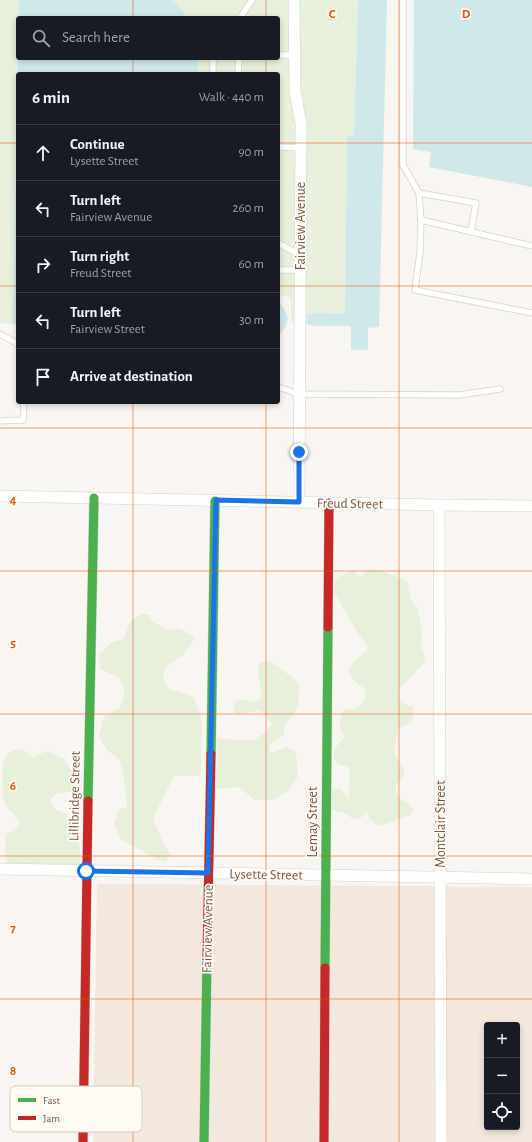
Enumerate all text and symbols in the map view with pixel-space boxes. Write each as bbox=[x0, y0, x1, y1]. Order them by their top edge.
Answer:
text: C bbox=[329, 8, 336, 21]
text: D bbox=[462, 8, 471, 21]
search box bbox=[16, 16, 280, 60]
icon: search bbox=[30, 27, 52, 49]
text: Search here bbox=[62, 30, 130, 45]
text: 6 min bbox=[32, 89, 70, 106]
text: Walk · 440 m bbox=[199, 91, 264, 104]
text: Continue bbox=[70, 137, 125, 152]
icon: ahead bbox=[32, 142, 54, 164]
text: 90 m bbox=[238, 146, 264, 159]
text: Lysette Street bbox=[70, 155, 138, 168]
street label: Fairview Avenue bbox=[294, 182, 308, 270]
text: Turn left bbox=[70, 193, 121, 208]
icon: left bbox=[32, 198, 54, 220]
text: 260 m bbox=[233, 202, 264, 215]
text: Fairview Avenue bbox=[70, 211, 152, 224]
text: Turn right bbox=[70, 249, 129, 264]
icon: right bbox=[32, 254, 54, 276]
text: 60 m bbox=[238, 258, 264, 271]
text: Freud Street bbox=[70, 267, 131, 280]
text: Turn left bbox=[70, 305, 121, 320]
icon: left bbox=[32, 310, 54, 332]
text: 30 m bbox=[239, 314, 264, 327]
text: Fairview Street bbox=[70, 323, 145, 336]
icon: arrive bbox=[32, 366, 54, 388]
text: Arrive at destination bbox=[70, 369, 193, 384]
route end bbox=[290, 443, 308, 461]
text: 4 bbox=[10, 494, 17, 507]
street label: Freud Street bbox=[317, 496, 384, 512]
text: 5 bbox=[10, 637, 16, 650]
street label: Lillibridge Street bbox=[67, 750, 83, 841]
text: 6 bbox=[10, 780, 16, 793]
street label: Montclair Street bbox=[434, 780, 448, 868]
street label: Lemay Street bbox=[306, 786, 320, 857]
route start bbox=[77, 862, 95, 880]
street label: Lysette Street bbox=[229, 867, 303, 883]
street label: Fairview Avenue bbox=[200, 885, 216, 973]
text: 7 bbox=[10, 922, 16, 935]
map controls bbox=[484, 1022, 520, 1130]
button: + bbox=[484, 1022, 520, 1058]
button: − bbox=[484, 1058, 520, 1094]
text: 8 bbox=[10, 1065, 16, 1078]
legend bbox=[10, 1086, 142, 1132]
button: locate bbox=[484, 1094, 520, 1130]
text: Fast bbox=[43, 1095, 61, 1106]
text: Jam bbox=[43, 1113, 60, 1124]

